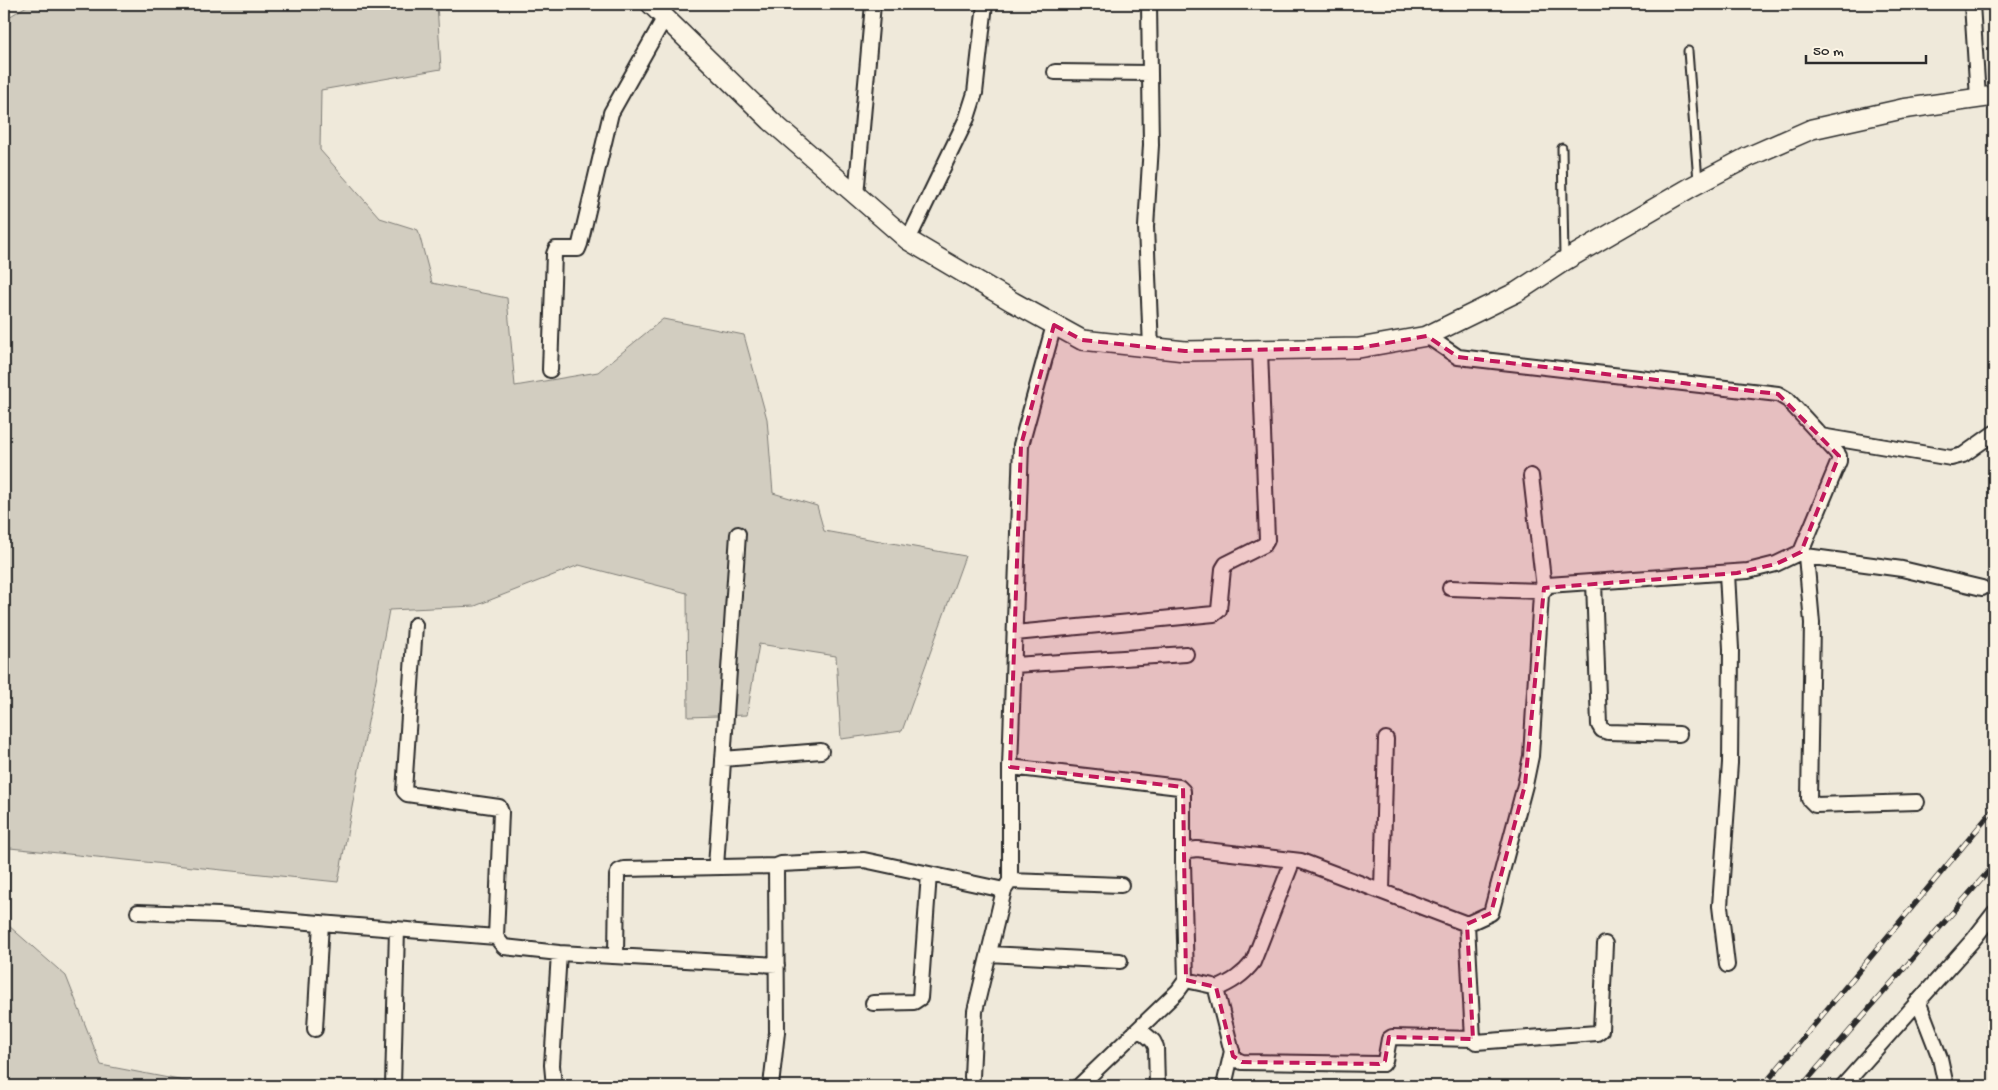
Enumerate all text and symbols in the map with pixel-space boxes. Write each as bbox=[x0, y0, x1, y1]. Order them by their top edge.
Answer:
scale bar bbox=[1806, 32, 1926, 64]
text: 50 m bbox=[1813, 43, 1844, 61]

